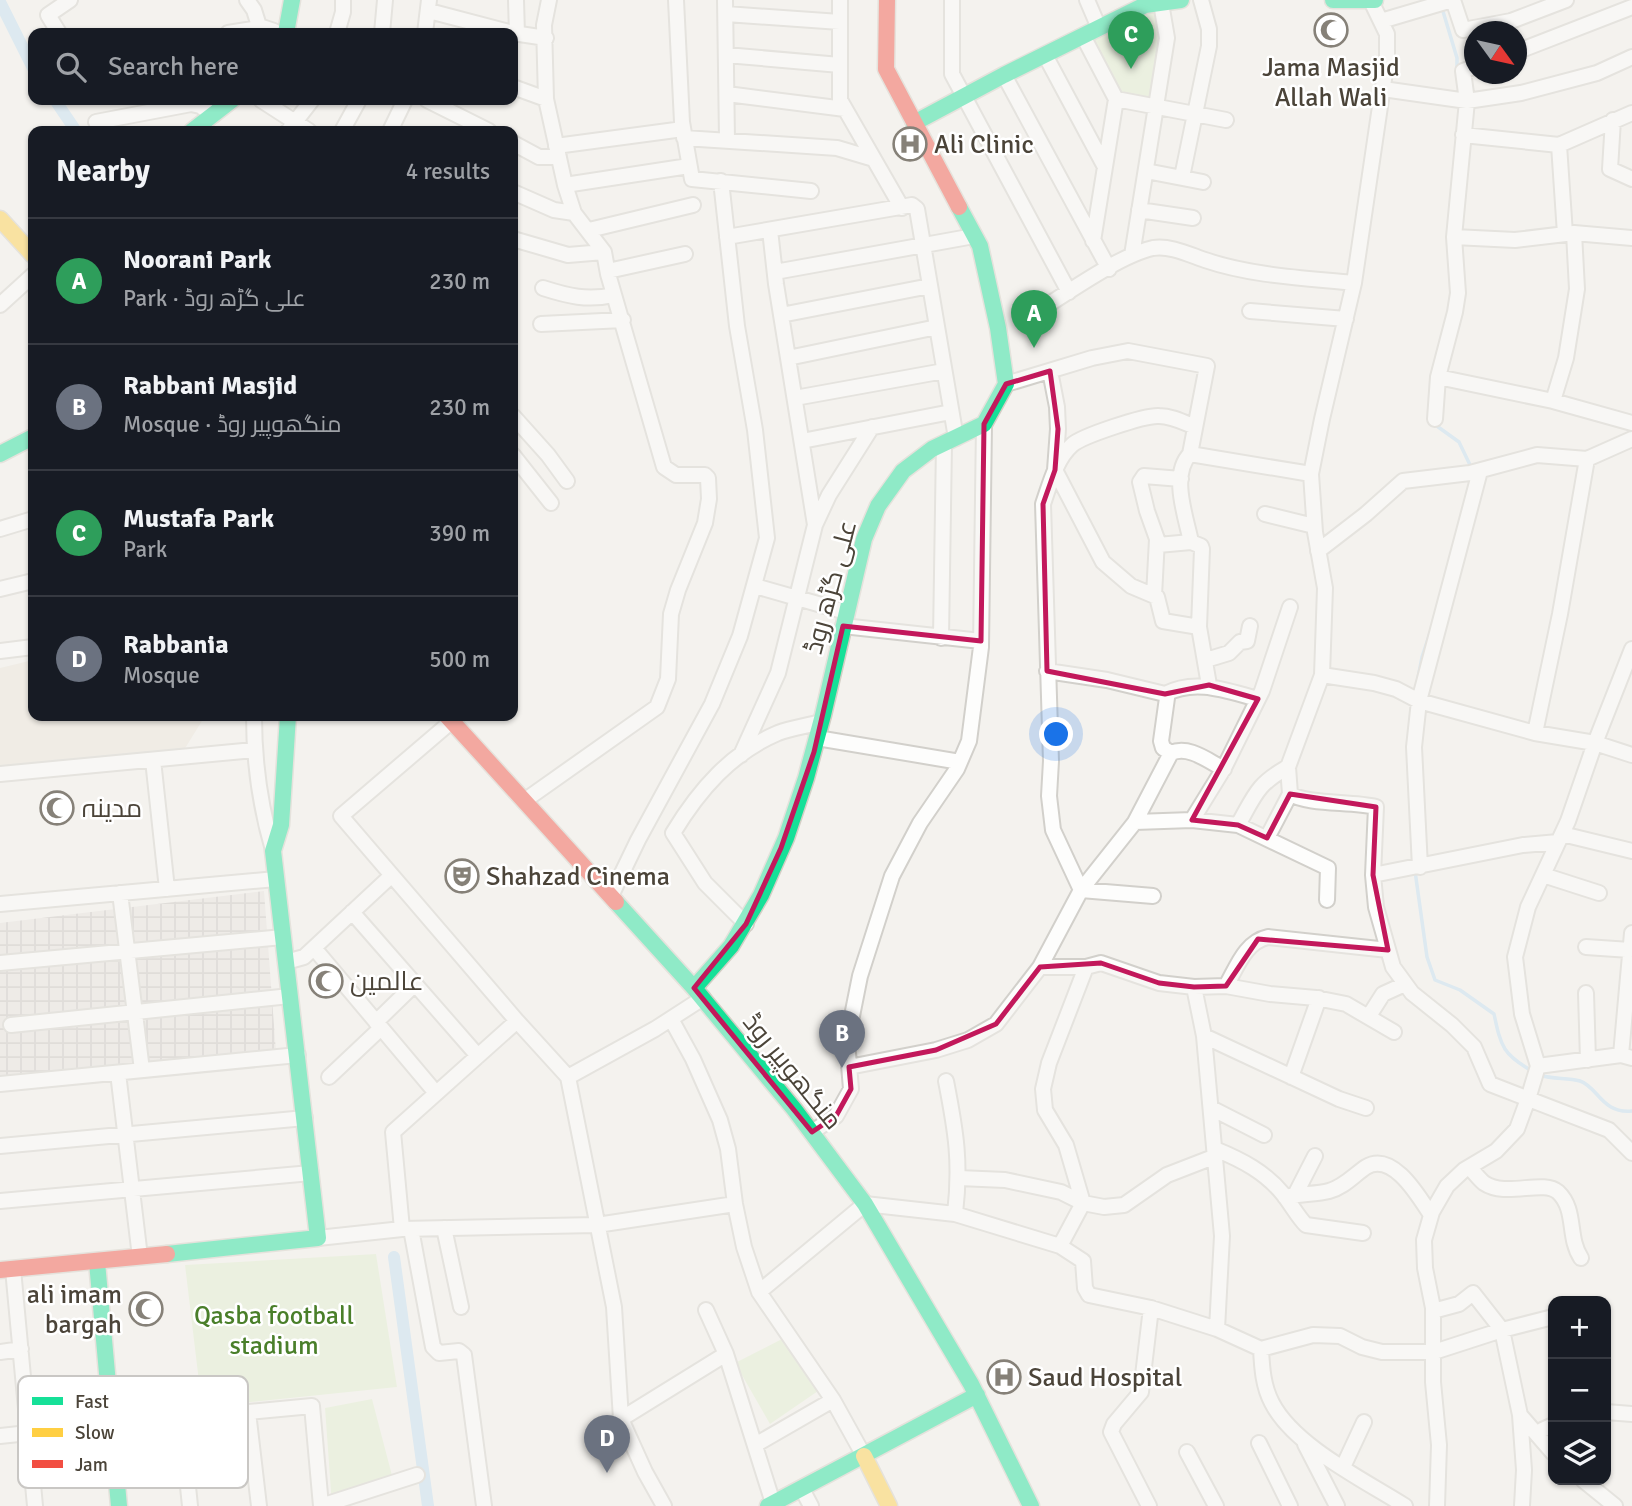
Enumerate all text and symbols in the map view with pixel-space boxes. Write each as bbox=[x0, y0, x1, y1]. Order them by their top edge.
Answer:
pin: C bbox=[1108, 11, 1154, 69]
mosque icon: Jama Masjid Allah Wali bbox=[1312, 11, 1350, 49]
north arrow bbox=[1464, 21, 1527, 84]
search box bbox=[28, 28, 518, 105]
icon: search bbox=[52, 48, 90, 86]
text: Search here bbox=[108, 51, 239, 83]
place label: Jama Masjid Allah Wali bbox=[1262, 52, 1400, 114]
hospital icon: Ali Clinic bbox=[891, 125, 929, 163]
place label: Ali Clinic bbox=[934, 129, 1034, 161]
text: Nearby bbox=[56, 153, 150, 190]
text: 4 results bbox=[406, 157, 490, 186]
text: Noorani Park bbox=[123, 244, 271, 276]
text: A bbox=[72, 267, 86, 296]
text: 230 m bbox=[429, 267, 490, 296]
text: Park · علی گڑھ روڈ bbox=[123, 284, 306, 313]
pin: A bbox=[1011, 290, 1057, 348]
text: Rabbani Masjid bbox=[123, 370, 297, 402]
text: B bbox=[72, 393, 86, 422]
text: 230 m bbox=[429, 393, 490, 422]
text: Mosque · منگھوپیر روڈ bbox=[123, 410, 341, 439]
text: Mustafa Park bbox=[123, 503, 274, 535]
street label: علی گڑھ روڈ bbox=[798, 517, 864, 658]
text: C bbox=[72, 519, 86, 548]
text: 390 m bbox=[429, 519, 490, 548]
text: Park bbox=[123, 535, 167, 564]
text: Rabbania bbox=[123, 629, 229, 661]
text: D bbox=[71, 645, 87, 674]
text: 500 m bbox=[429, 645, 490, 674]
text: Mosque bbox=[123, 661, 200, 690]
your location bbox=[1039, 717, 1073, 751]
mosque icon: مدینہ bbox=[38, 789, 76, 827]
place label: مدینہ bbox=[82, 793, 142, 825]
theatre icon: Shahzad Cinema bbox=[443, 857, 481, 895]
place label: Shahzad Cinema bbox=[486, 861, 670, 893]
mosque icon: عالمین bbox=[307, 962, 345, 1000]
place label: عالمین bbox=[350, 966, 424, 998]
street label: منگھوپیر روڈ bbox=[736, 1007, 849, 1136]
pin: B bbox=[819, 1010, 865, 1068]
place label: ali imam bargah bbox=[27, 1279, 122, 1341]
mosque icon: ali imam bargah bbox=[127, 1290, 165, 1328]
map controls bbox=[1548, 1296, 1611, 1485]
button: + bbox=[1548, 1296, 1611, 1359]
park label: Qasba football stadium bbox=[194, 1300, 354, 1362]
hospital icon: Saud Hospital bbox=[985, 1358, 1023, 1396]
button: − bbox=[1548, 1359, 1611, 1422]
place label: Saud Hospital bbox=[1028, 1362, 1182, 1394]
legend bbox=[18, 1376, 248, 1488]
text: Fast bbox=[75, 1390, 109, 1414]
pin: D bbox=[584, 1415, 630, 1473]
text: Slow bbox=[75, 1421, 115, 1445]
button: layers bbox=[1548, 1422, 1611, 1485]
text: Jam bbox=[75, 1453, 108, 1477]

